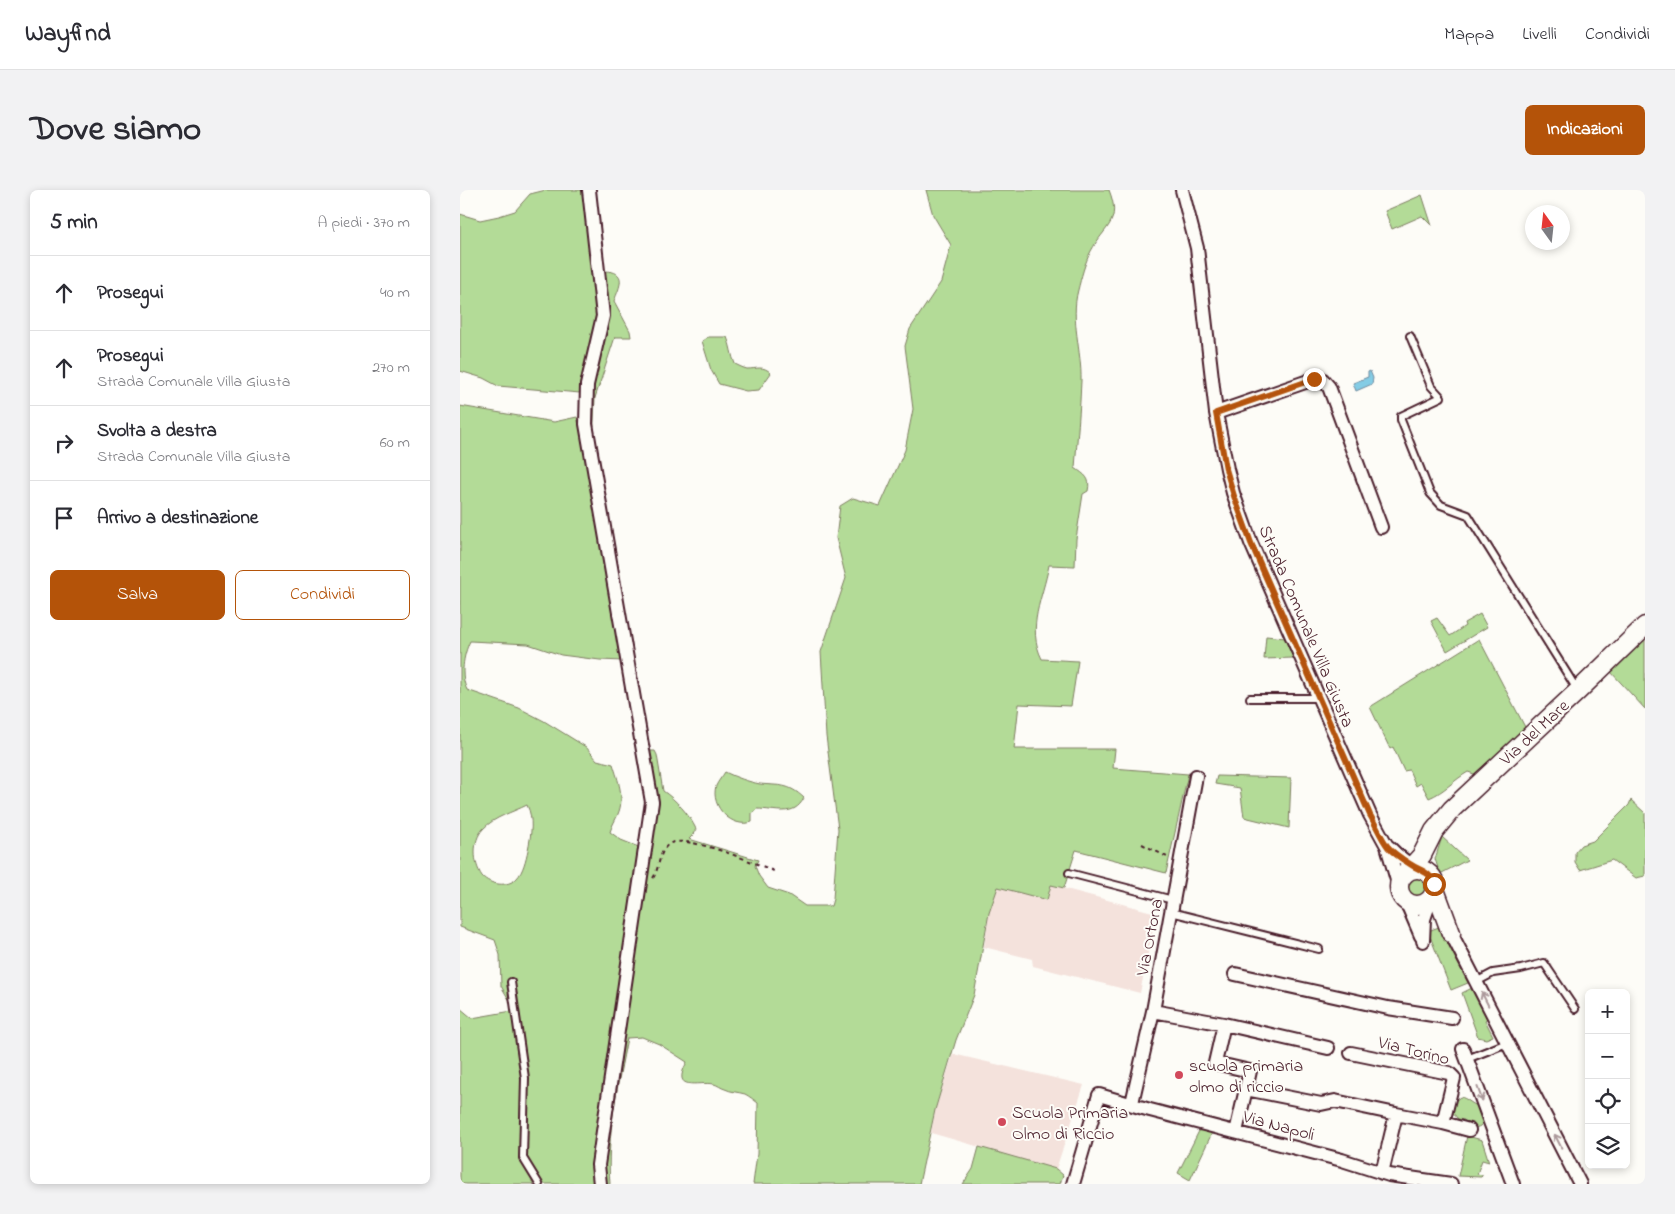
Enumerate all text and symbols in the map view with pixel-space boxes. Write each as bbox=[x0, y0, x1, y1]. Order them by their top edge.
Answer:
text: Wayfind bbox=[25, 17, 111, 52]
text: Mappa bbox=[1444, 22, 1494, 48]
text: Livelli bbox=[1522, 22, 1557, 48]
text: Condividi bbox=[1585, 22, 1650, 48]
text: Dove siamo bbox=[30, 105, 201, 156]
button: Indicazioni bbox=[1525, 105, 1645, 155]
north arrow bbox=[1525, 205, 1570, 250]
text: 5 min bbox=[50, 208, 98, 238]
text: A piedi · 370 m bbox=[318, 211, 410, 235]
icon: ahead bbox=[50, 279, 78, 307]
text: Prosegui bbox=[97, 280, 164, 307]
text: 40 m bbox=[380, 281, 410, 305]
text: Prosegui bbox=[97, 343, 164, 370]
icon: ahead bbox=[50, 354, 78, 382]
text: 270 m bbox=[372, 356, 410, 380]
route end bbox=[1303, 368, 1326, 391]
text: Strada Comunale Villa Giusta bbox=[97, 370, 290, 394]
text: Svolta a destra bbox=[97, 418, 217, 445]
icon: right bbox=[50, 429, 78, 457]
text: 60 m bbox=[380, 431, 410, 455]
text: Strada Comunale Villa Giusta bbox=[97, 445, 290, 469]
icon: arrive bbox=[50, 504, 78, 532]
text: Arrivo a destinazione bbox=[97, 505, 258, 532]
street label: Strada Comunale Villa Giusta bbox=[1251, 522, 1360, 732]
button: Salva bbox=[50, 570, 225, 620]
button: Condividi bbox=[235, 570, 410, 620]
street label: Via del Mare bbox=[1494, 694, 1577, 773]
route start bbox=[1423, 873, 1446, 896]
street label: Via Ortona bbox=[1131, 897, 1171, 979]
map controls bbox=[1585, 989, 1630, 1169]
button: + bbox=[1585, 989, 1630, 1034]
one-way arrow bbox=[1480, 992, 1490, 1007]
street label: Via Torino bbox=[1374, 1030, 1452, 1073]
button: − bbox=[1585, 1034, 1630, 1079]
place label: scuola primaria olmo di riccio bbox=[1189, 1054, 1303, 1101]
marker: scuola primaria olmo di riccio bbox=[1173, 1069, 1185, 1081]
button: locate bbox=[1585, 1079, 1630, 1124]
one-way arrow bbox=[1476, 1086, 1485, 1102]
place label: Scuola Primaria Olmo di Riccio bbox=[1012, 1101, 1128, 1148]
street label: Via Napoli bbox=[1239, 1105, 1317, 1149]
marker: Scuola Primaria Olmo di Riccio bbox=[996, 1116, 1008, 1128]
button: layers bbox=[1585, 1124, 1630, 1169]
one-way arrow bbox=[1553, 1133, 1563, 1148]

